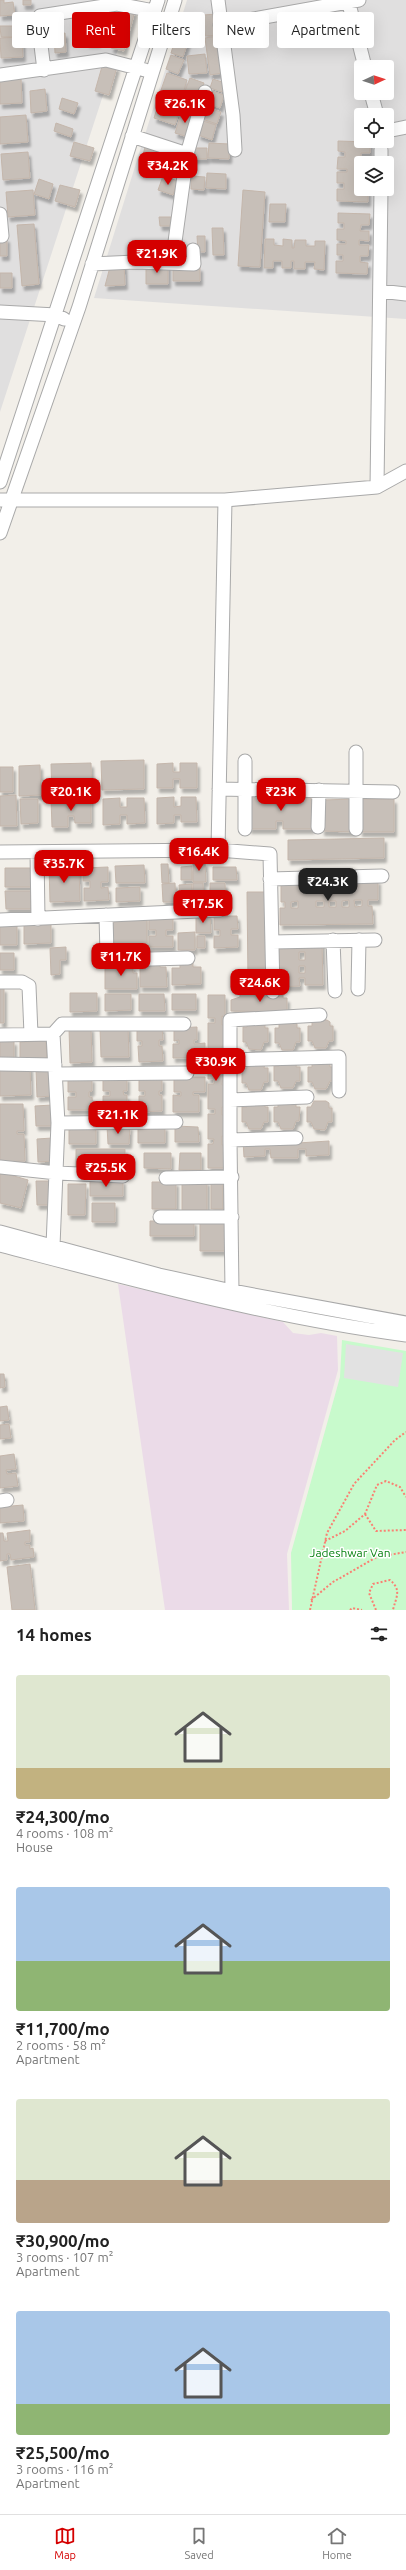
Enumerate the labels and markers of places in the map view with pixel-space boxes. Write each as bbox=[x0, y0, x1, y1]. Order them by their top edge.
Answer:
pin: ₹26.1K bbox=[152, 90, 218, 124]
pin: ₹34.2K bbox=[135, 152, 201, 186]
pin: ₹21.9K bbox=[124, 240, 190, 274]
pin: ₹20.1K bbox=[38, 778, 104, 812]
pin: ₹23K bbox=[257, 778, 305, 812]
pin: ₹16.4K bbox=[166, 838, 232, 872]
pin: ₹35.7K bbox=[31, 850, 97, 884]
pin: ₹24.3K bbox=[295, 868, 361, 902]
pin: ₹17.5K bbox=[170, 890, 236, 924]
pin: ₹11.7K bbox=[88, 943, 154, 977]
pin: ₹24.6K bbox=[227, 969, 293, 1003]
pin: ₹30.9K bbox=[183, 1048, 249, 1082]
pin: ₹21.1K bbox=[85, 1101, 151, 1135]
pin: ₹25.5K bbox=[73, 1154, 139, 1188]

